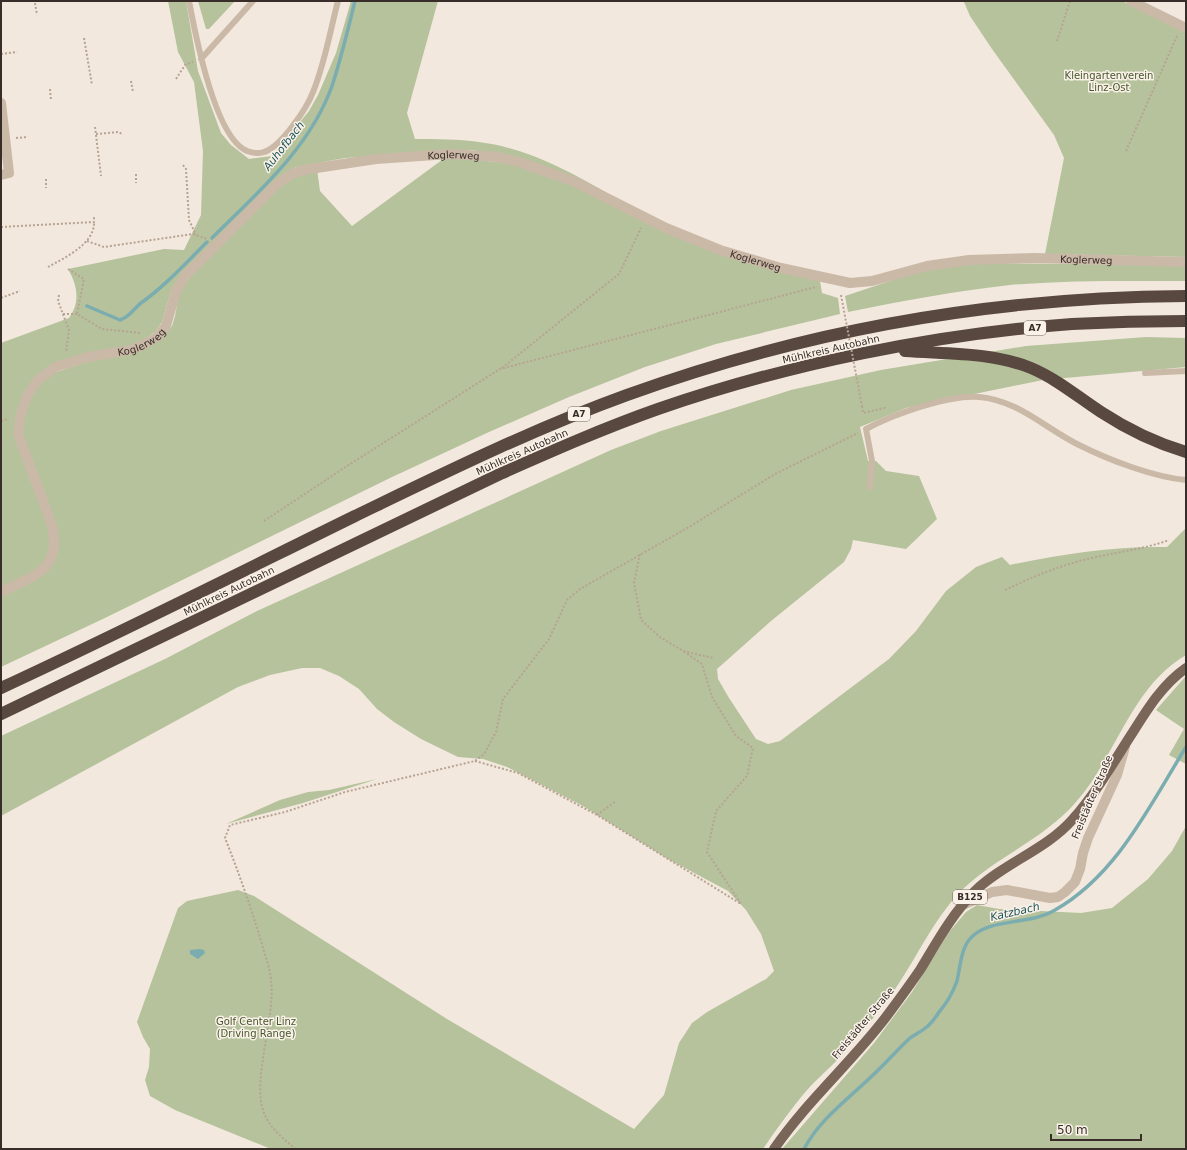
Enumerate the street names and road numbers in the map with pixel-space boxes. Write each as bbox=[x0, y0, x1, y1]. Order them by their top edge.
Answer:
street label: Koglerweg bbox=[427, 148, 480, 161]
street label: Koglerweg bbox=[729, 248, 782, 273]
street label: Koglerweg bbox=[1060, 253, 1113, 266]
road number: A7 bbox=[1024, 321, 1046, 335]
street label: Koglerweg bbox=[117, 326, 167, 358]
street label: Mühlkreis Autobahn bbox=[781, 332, 881, 366]
road number: A7 bbox=[568, 407, 590, 421]
street label: Mühlkreis Autobahn bbox=[474, 427, 570, 477]
street label: Mühlkreis Autobahn bbox=[182, 564, 276, 618]
street label: Freistädter Straße bbox=[1069, 754, 1115, 840]
road number: B125 bbox=[953, 890, 987, 904]
street label: Freistädter Straße bbox=[830, 985, 896, 1061]

